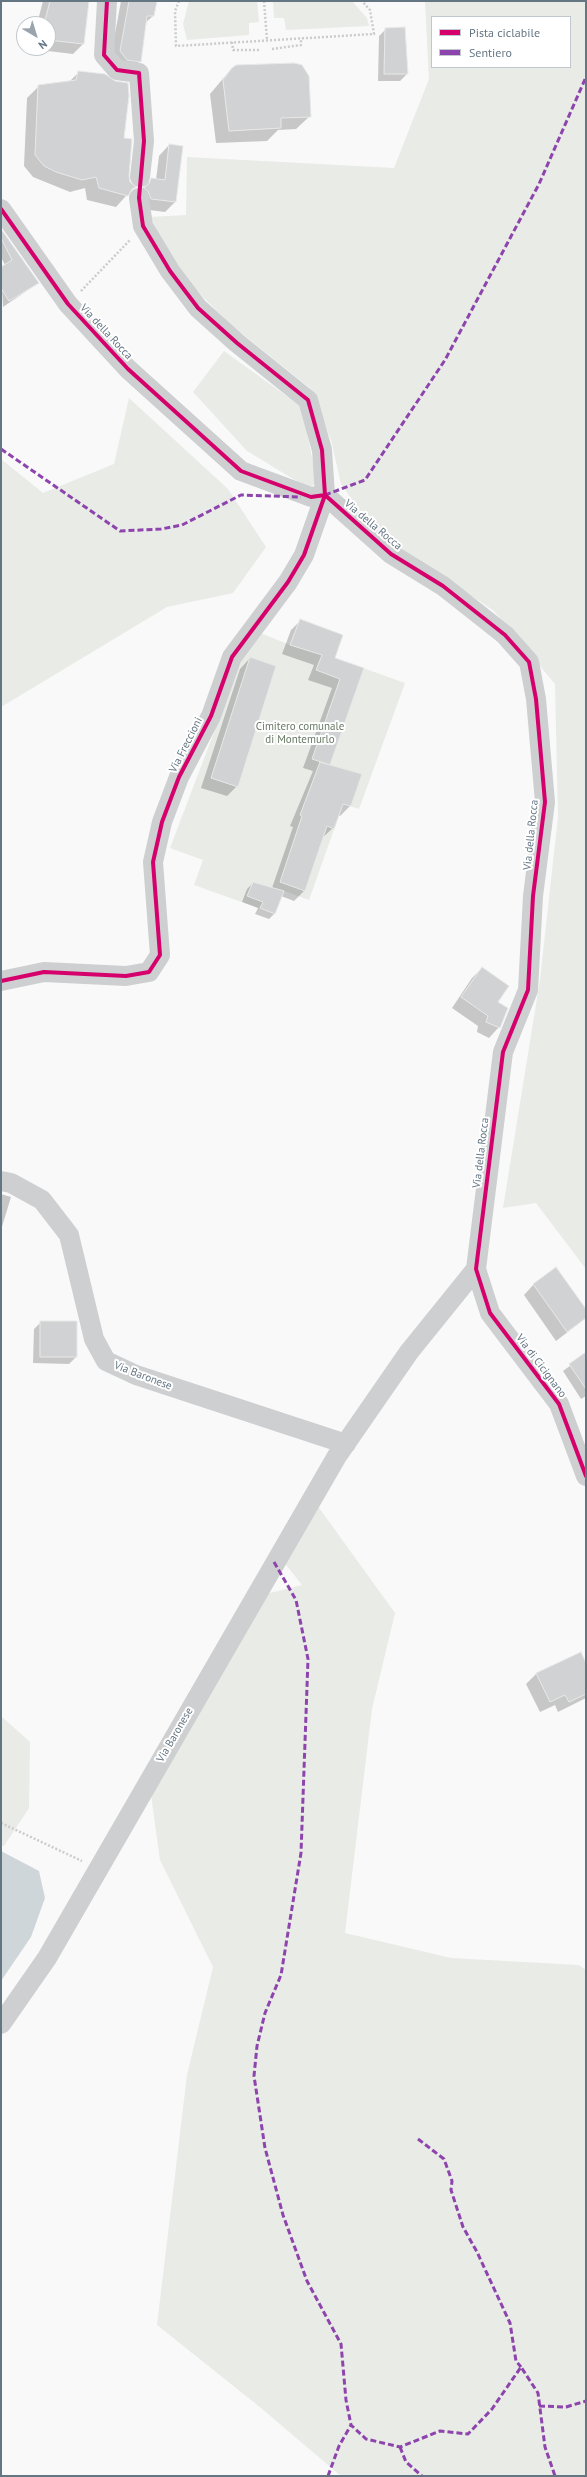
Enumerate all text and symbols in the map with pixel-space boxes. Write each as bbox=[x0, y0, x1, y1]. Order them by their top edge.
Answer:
north arrow bbox=[16, 16, 56, 56]
legend bbox=[431, 16, 571, 68]
text: Pista ciclabile bbox=[469, 25, 540, 40]
text: N bbox=[36, 37, 50, 52]
text: Sentiero bbox=[469, 45, 512, 60]
street label: Via della Rocca bbox=[77, 302, 135, 362]
street label: Via della Rocca bbox=[342, 497, 404, 553]
street label: Via Freccioni bbox=[167, 715, 205, 775]
park label: Cimitero comunale di Montemurlo bbox=[256, 720, 344, 746]
street label: Via della Rocca bbox=[521, 799, 541, 871]
street label: Via della Rocca bbox=[470, 1117, 492, 1189]
street label: Via di Cicignano bbox=[513, 1332, 569, 1400]
street label: Via Baronese bbox=[112, 1359, 174, 1393]
street label: Via Baronese bbox=[154, 1705, 196, 1765]

